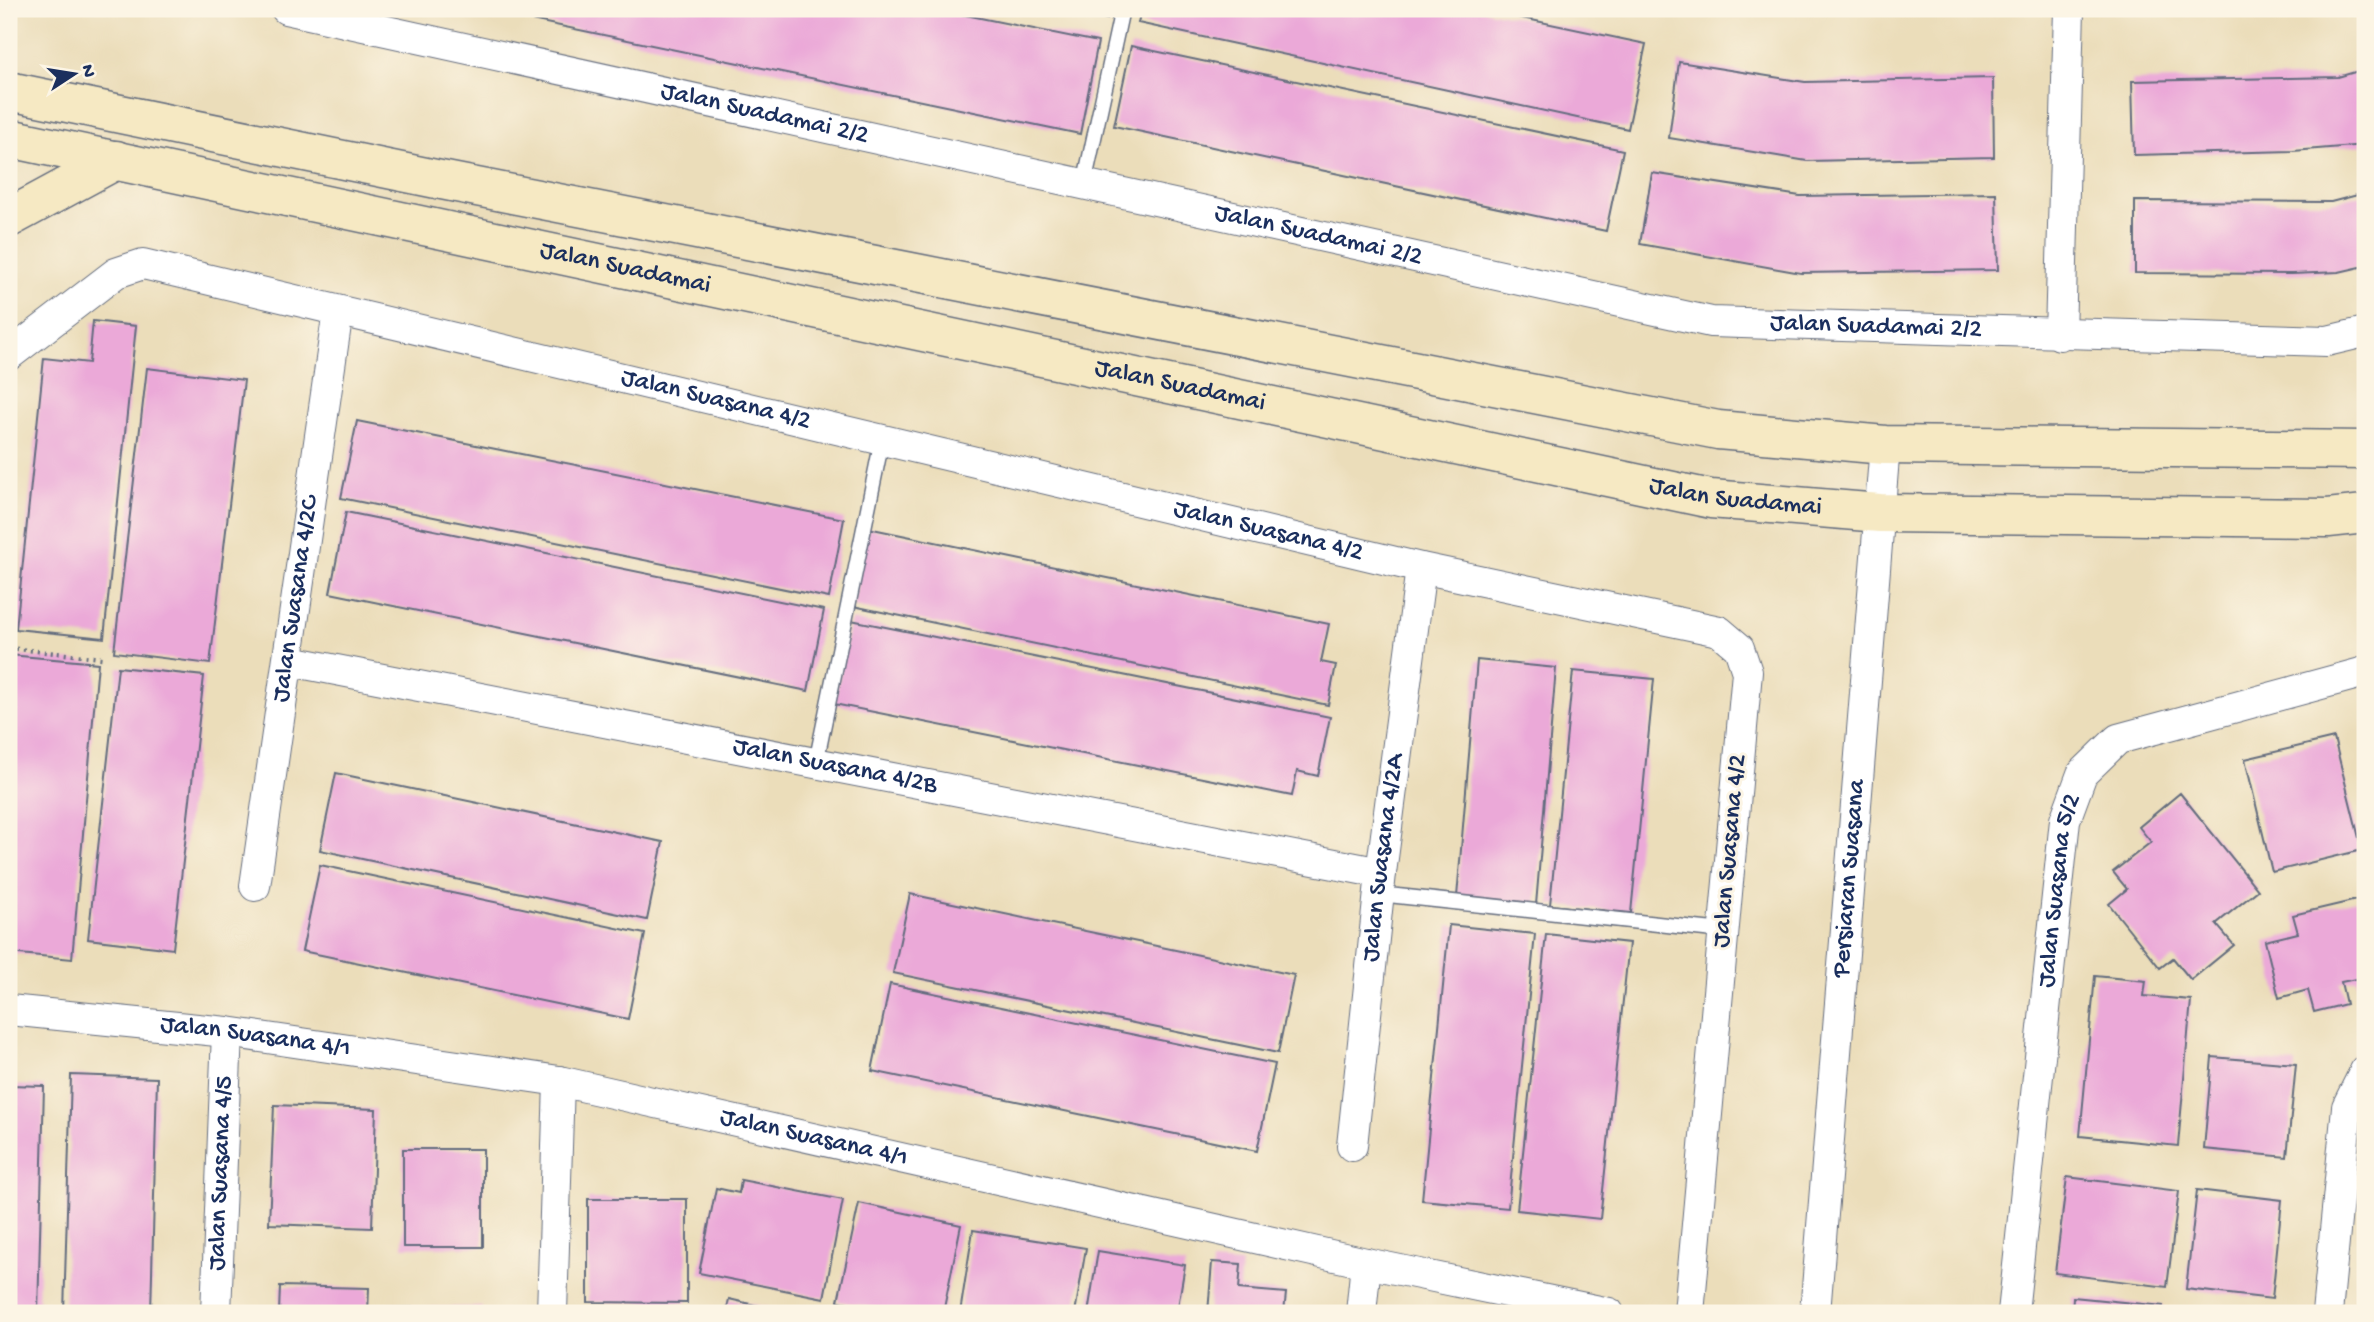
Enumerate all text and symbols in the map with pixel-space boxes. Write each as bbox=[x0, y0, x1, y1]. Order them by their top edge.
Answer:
north arrow bbox=[38, 38, 108, 108]
text: N bbox=[75, 63, 100, 80]
street label: Jalan Suadamai 2/2 bbox=[658, 76, 872, 152]
street label: Jalan Suadamai 2/2 bbox=[1212, 198, 1425, 274]
street label: Jalan Suadamai bbox=[537, 236, 714, 302]
street label: Jalan Suadamai 2/2 bbox=[1770, 308, 1983, 346]
street label: Jalan Suadamai bbox=[1092, 353, 1268, 420]
street label: Jalan Suasana 4/2 bbox=[618, 363, 814, 438]
street label: Jalan Suadamai bbox=[1646, 471, 1823, 524]
street label: Jalan Suasana 4/2C bbox=[266, 492, 327, 704]
street label: Jalan Suasana 4/2 bbox=[1170, 494, 1366, 569]
street label: Jalan Suasana 4/2B bbox=[730, 732, 940, 802]
street label: Jalan Suasana 4/2A bbox=[1356, 750, 1412, 963]
street label: Jalan Suasana 4/2 bbox=[1707, 753, 1755, 949]
street label: Persiaran Suasana bbox=[1827, 777, 1874, 980]
street label: Jalan Suasana 5/2 bbox=[2032, 789, 2089, 989]
street label: Jalan Suasana 4/1 bbox=[159, 1010, 353, 1066]
street label: Jalan Suasana 4/5 bbox=[202, 1075, 241, 1271]
street label: Jalan Suasana 4/1 bbox=[717, 1102, 911, 1175]

